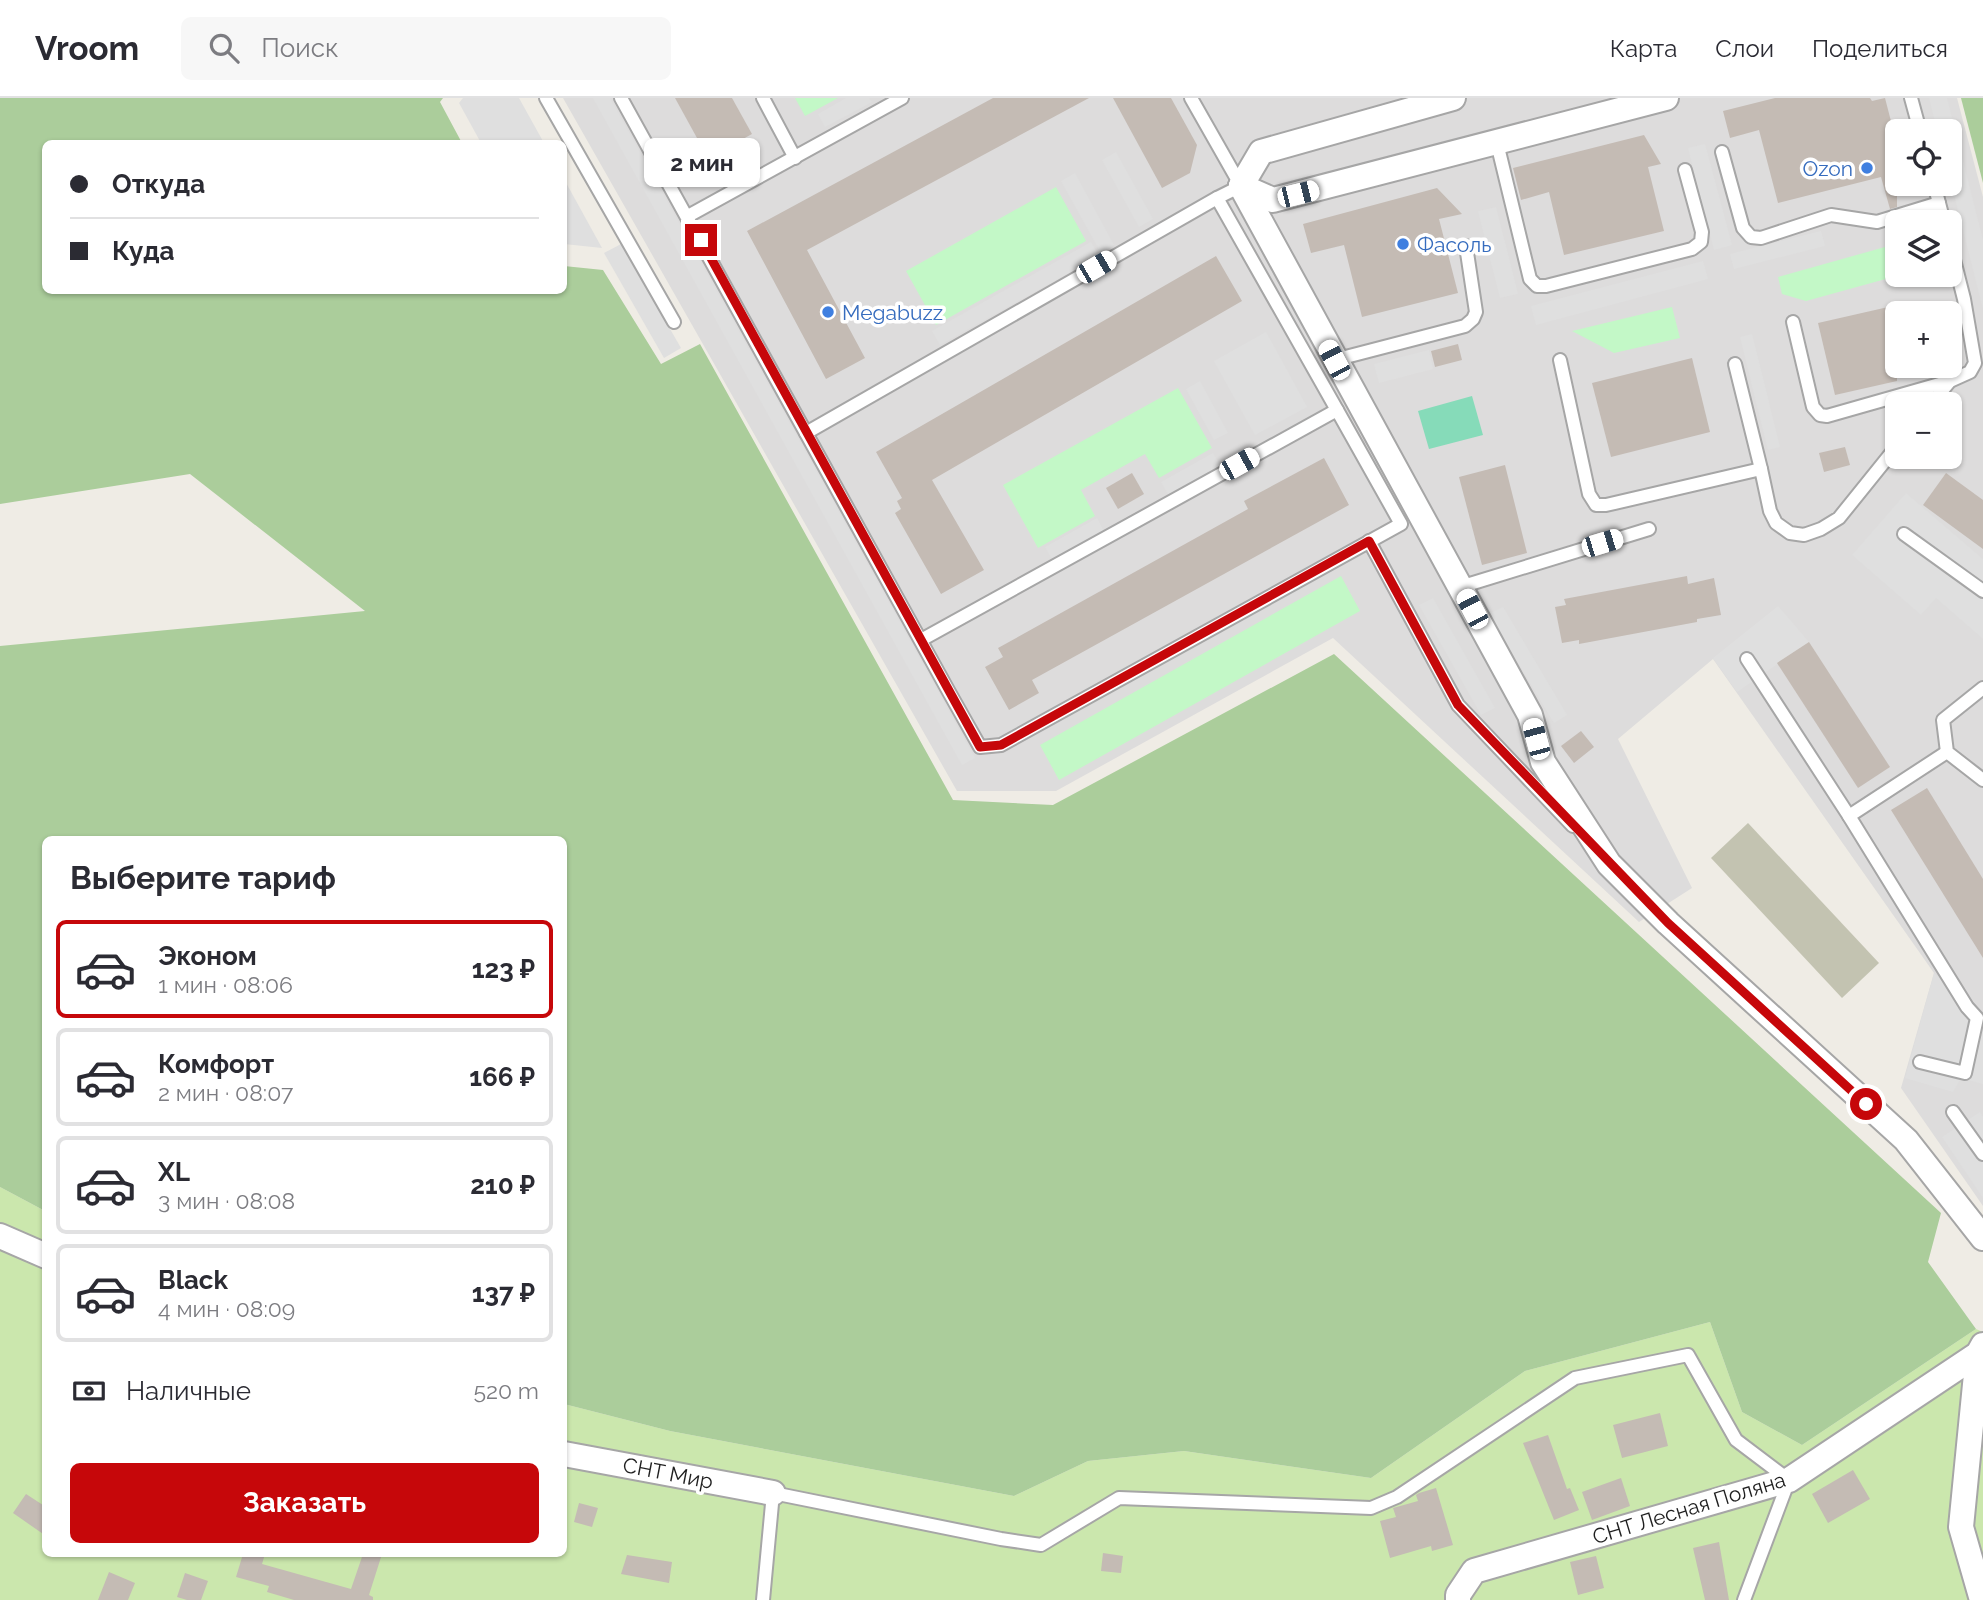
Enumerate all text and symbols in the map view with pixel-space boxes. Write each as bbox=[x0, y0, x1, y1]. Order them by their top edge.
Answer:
search box bbox=[181, 17, 671, 80]
text: Vroom bbox=[35, 29, 139, 68]
icon: search bbox=[205, 29, 243, 67]
text: Поиск bbox=[261, 33, 338, 63]
text: Карта bbox=[1610, 34, 1677, 63]
text: Слои bbox=[1715, 34, 1774, 63]
text: Поделиться bbox=[1812, 34, 1948, 63]
map controls bbox=[1885, 119, 1962, 469]
button: locate bbox=[1885, 119, 1962, 196]
callout: 2 мин bbox=[643, 138, 759, 188]
text: 2 мин bbox=[670, 149, 734, 176]
place label: Ozon bbox=[1802, 156, 1853, 181]
marker: Ozon bbox=[1859, 160, 1875, 176]
text: Откуда bbox=[112, 169, 205, 199]
car bbox=[1276, 179, 1321, 209]
button: layers bbox=[1885, 210, 1962, 287]
route end bbox=[685, 224, 717, 256]
place label: Фасоль bbox=[1417, 232, 1492, 257]
text: Куда bbox=[112, 236, 175, 266]
marker: Фасоль bbox=[1395, 236, 1411, 252]
car bbox=[1073, 247, 1120, 287]
place label: Megabuzz bbox=[842, 300, 943, 325]
button: + bbox=[1885, 301, 1962, 378]
marker: Megabuzz bbox=[820, 304, 836, 320]
car bbox=[1315, 337, 1354, 383]
button: − bbox=[1885, 392, 1962, 469]
car bbox=[1216, 445, 1263, 483]
car bbox=[1579, 527, 1626, 559]
car bbox=[1453, 586, 1492, 632]
car bbox=[1521, 716, 1552, 762]
text: Выберите тариф bbox=[70, 859, 336, 896]
icon: car bbox=[74, 938, 137, 1001]
text: Эконом bbox=[158, 941, 257, 971]
text: 123 ₽ bbox=[472, 954, 535, 984]
text: 1 мин · 08:06 bbox=[158, 971, 293, 998]
icon: car bbox=[74, 1046, 137, 1109]
text: Комфорт bbox=[158, 1049, 274, 1079]
text: 166 ₽ bbox=[469, 1062, 535, 1092]
text: 2 мин · 08:07 bbox=[158, 1079, 293, 1106]
route start bbox=[1850, 1088, 1882, 1120]
icon: car bbox=[74, 1154, 137, 1217]
text: XL bbox=[158, 1157, 190, 1187]
text: 210 ₽ bbox=[470, 1170, 535, 1200]
text: 3 мин · 08:08 bbox=[158, 1187, 295, 1214]
icon: car bbox=[74, 1262, 137, 1325]
text: Black bbox=[158, 1265, 228, 1295]
text: 137 ₽ bbox=[472, 1278, 535, 1308]
text: 4 мин · 08:09 bbox=[158, 1295, 295, 1322]
icon: cash bbox=[70, 1372, 108, 1410]
text: Наличные bbox=[126, 1376, 251, 1406]
text: 520 m bbox=[473, 1377, 539, 1404]
street label: СНТ Мир bbox=[621, 1452, 715, 1494]
button: Заказать bbox=[70, 1463, 539, 1543]
street label: СНТ Лесная Поляна bbox=[1589, 1467, 1789, 1549]

